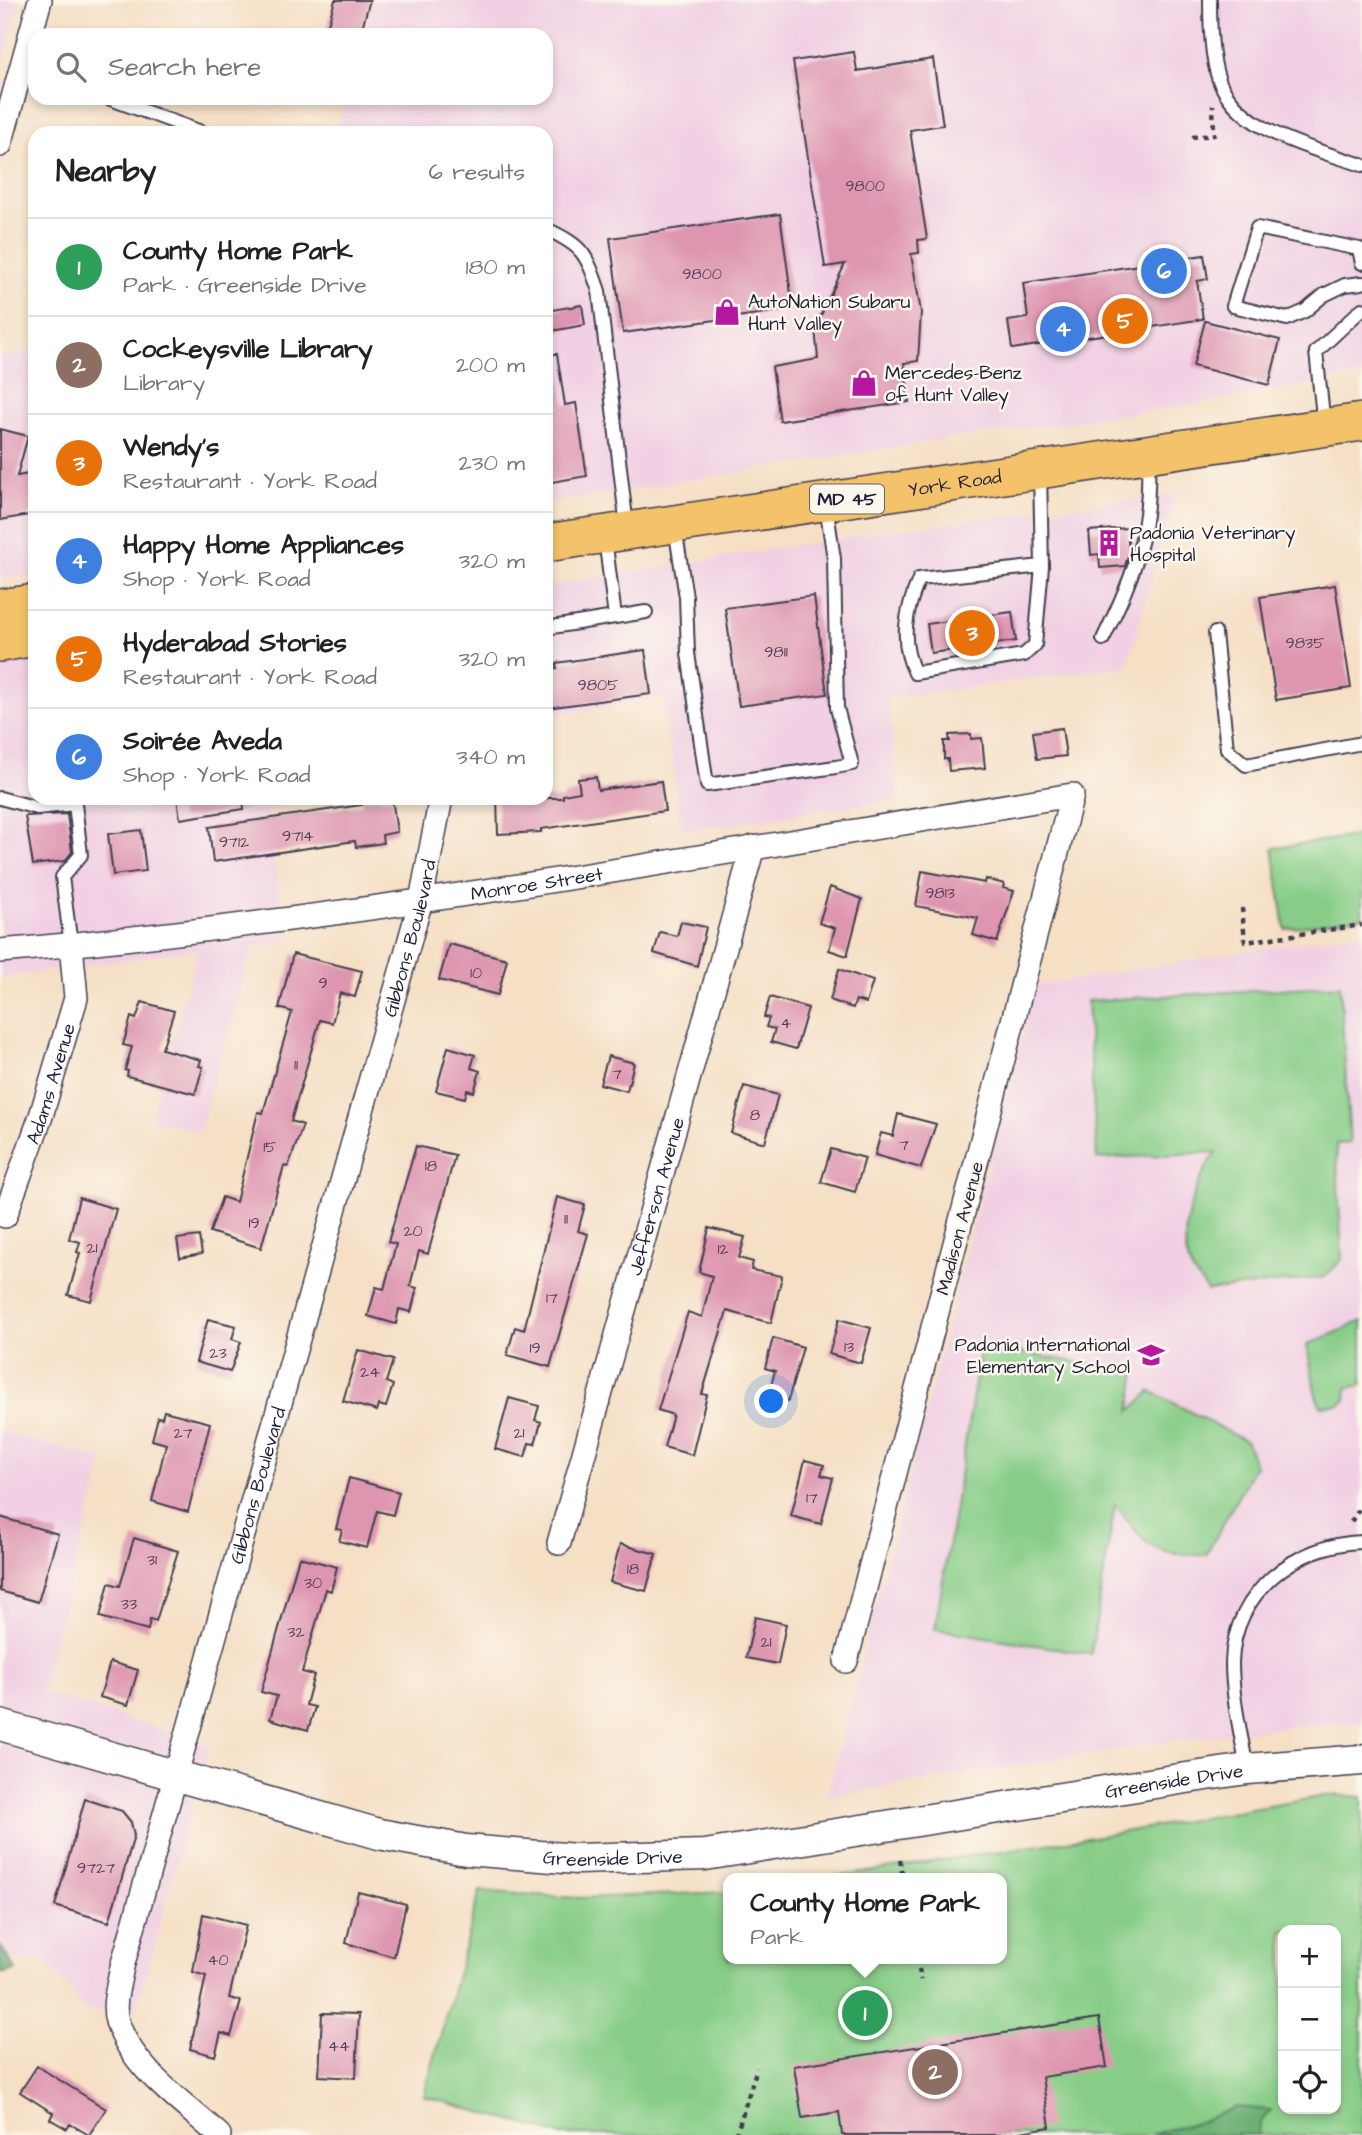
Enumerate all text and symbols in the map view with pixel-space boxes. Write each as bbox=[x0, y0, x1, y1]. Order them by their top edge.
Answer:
search box bbox=[28, 28, 553, 105]
icon: search bbox=[52, 48, 90, 86]
text: Search here bbox=[108, 49, 261, 85]
text: Nearby bbox=[56, 151, 156, 193]
text: 6 results bbox=[429, 156, 525, 188]
house number: 9800 bbox=[845, 175, 885, 197]
text: County Home Park bbox=[123, 233, 353, 269]
pin: 6 bbox=[1141, 245, 1187, 297]
text: 1 bbox=[78, 251, 80, 283]
text: 180 m bbox=[466, 251, 525, 283]
house number: 9800 bbox=[682, 263, 722, 285]
text: Park · Greenside Drive bbox=[123, 269, 367, 301]
place label: AutoNation Subaru Hunt Valley bbox=[748, 289, 911, 339]
pin: 5 bbox=[1102, 295, 1148, 347]
shop icon: AutoNation Subaru Hunt Valley bbox=[712, 297, 742, 327]
pin: 4 bbox=[1040, 303, 1086, 355]
text: Cockeysville Library bbox=[123, 331, 373, 367]
text: 2 bbox=[72, 349, 86, 381]
text: 200 m bbox=[456, 349, 525, 381]
place label: Mercedes-Benz of Hunt Valley bbox=[885, 360, 1023, 410]
text: Library bbox=[123, 367, 205, 399]
shop icon: Mercedes-Benz of Hunt Valley bbox=[849, 368, 879, 398]
text: Wendy's bbox=[123, 429, 219, 465]
text: 3 bbox=[73, 447, 85, 479]
text: 230 m bbox=[459, 447, 525, 479]
street label: York Road bbox=[906, 464, 1004, 504]
text: Restaurant · York Road bbox=[123, 465, 377, 497]
road number: MD 45 bbox=[810, 485, 884, 514]
place label: Padonia Veterinary Hospital bbox=[1130, 520, 1296, 569]
text: Happy Home Appliances bbox=[123, 527, 404, 563]
building icon: Padonia Veterinary Hospital bbox=[1094, 528, 1124, 558]
text: 4 bbox=[71, 545, 87, 577]
text: 320 m bbox=[459, 545, 525, 577]
text: Shop · York Road bbox=[123, 563, 311, 595]
pin: 3 bbox=[949, 607, 995, 659]
text: Hyderabad Stories bbox=[123, 625, 347, 661]
house number: 9835 bbox=[1286, 632, 1325, 654]
house number: 9811 bbox=[764, 641, 788, 663]
text: 5 bbox=[71, 643, 87, 675]
text: 320 m bbox=[459, 643, 525, 675]
text: Restaurant · York Road bbox=[123, 661, 377, 693]
house number: 9805 bbox=[578, 674, 619, 696]
text: Soirée Aveda bbox=[123, 723, 282, 759]
text: 6 bbox=[72, 741, 86, 773]
text: 340 m bbox=[456, 741, 525, 773]
text: Shop · York Road bbox=[123, 759, 311, 791]
house number: 9714 bbox=[282, 825, 314, 847]
house number: 9712 bbox=[219, 831, 249, 853]
street label: Gibbons Boulevard bbox=[377, 857, 444, 1020]
street label: Monroe Street bbox=[469, 861, 605, 908]
house number: 9813 bbox=[925, 882, 955, 904]
house number: 10 bbox=[470, 962, 482, 984]
house number: 9 bbox=[318, 972, 328, 994]
house number: 4 bbox=[781, 1012, 792, 1034]
street label: Adams Avenue bbox=[20, 1020, 83, 1148]
house number: 11 bbox=[294, 1054, 298, 1076]
house number: 7 bbox=[612, 1063, 622, 1085]
house number: 8 bbox=[750, 1104, 760, 1126]
street label: Jefferson Avenue bbox=[622, 1115, 692, 1279]
house number: 7 bbox=[899, 1134, 909, 1156]
house number: 15 bbox=[263, 1136, 277, 1158]
house number: 18 bbox=[425, 1155, 437, 1177]
street label: Madison Avenue bbox=[930, 1159, 991, 1298]
house number: 11 bbox=[564, 1208, 568, 1230]
house number: 19 bbox=[248, 1212, 260, 1234]
house number: 20 bbox=[403, 1220, 423, 1242]
house number: 21 bbox=[86, 1237, 98, 1259]
house number: 12 bbox=[717, 1238, 729, 1260]
house number: 17 bbox=[546, 1287, 558, 1309]
place label: Padonia International Elementary School bbox=[955, 1332, 1130, 1382]
house number: 13 bbox=[844, 1336, 854, 1358]
house number: 19 bbox=[529, 1337, 541, 1359]
school or university icon: Padonia International Elementary School bbox=[1136, 1340, 1166, 1370]
house number: 23 bbox=[209, 1342, 227, 1364]
house number: 24 bbox=[360, 1361, 380, 1383]
your location bbox=[754, 1384, 788, 1418]
street label: Gibbons Boulevard bbox=[224, 1404, 293, 1567]
house number: 27 bbox=[174, 1422, 193, 1444]
house number: 21 bbox=[513, 1422, 525, 1444]
house number: 17 bbox=[806, 1487, 818, 1509]
house number: 31 bbox=[147, 1549, 157, 1571]
house number: 18 bbox=[627, 1558, 639, 1580]
house number: 30 bbox=[304, 1572, 322, 1594]
house number: 33 bbox=[121, 1593, 137, 1615]
house number: 32 bbox=[287, 1621, 305, 1643]
house number: 21 bbox=[760, 1631, 772, 1653]
street label: Greenside Drive bbox=[1103, 1758, 1245, 1806]
street label: Greenside Drive bbox=[542, 1844, 683, 1874]
house number: 9727 bbox=[77, 1857, 115, 1879]
popup bbox=[723, 1873, 1007, 1964]
text: County Home Park bbox=[750, 1885, 980, 1921]
text: Park bbox=[750, 1921, 803, 1953]
map controls bbox=[1278, 1925, 1341, 2114]
button: + bbox=[1278, 1925, 1341, 1988]
house number: 40 bbox=[208, 1949, 228, 1971]
pin: 1 bbox=[842, 1987, 888, 2039]
button: − bbox=[1278, 1988, 1341, 2051]
house number: 44 bbox=[328, 2035, 350, 2057]
pin: 2 bbox=[912, 2046, 958, 2098]
button: locate bbox=[1278, 2051, 1341, 2114]

